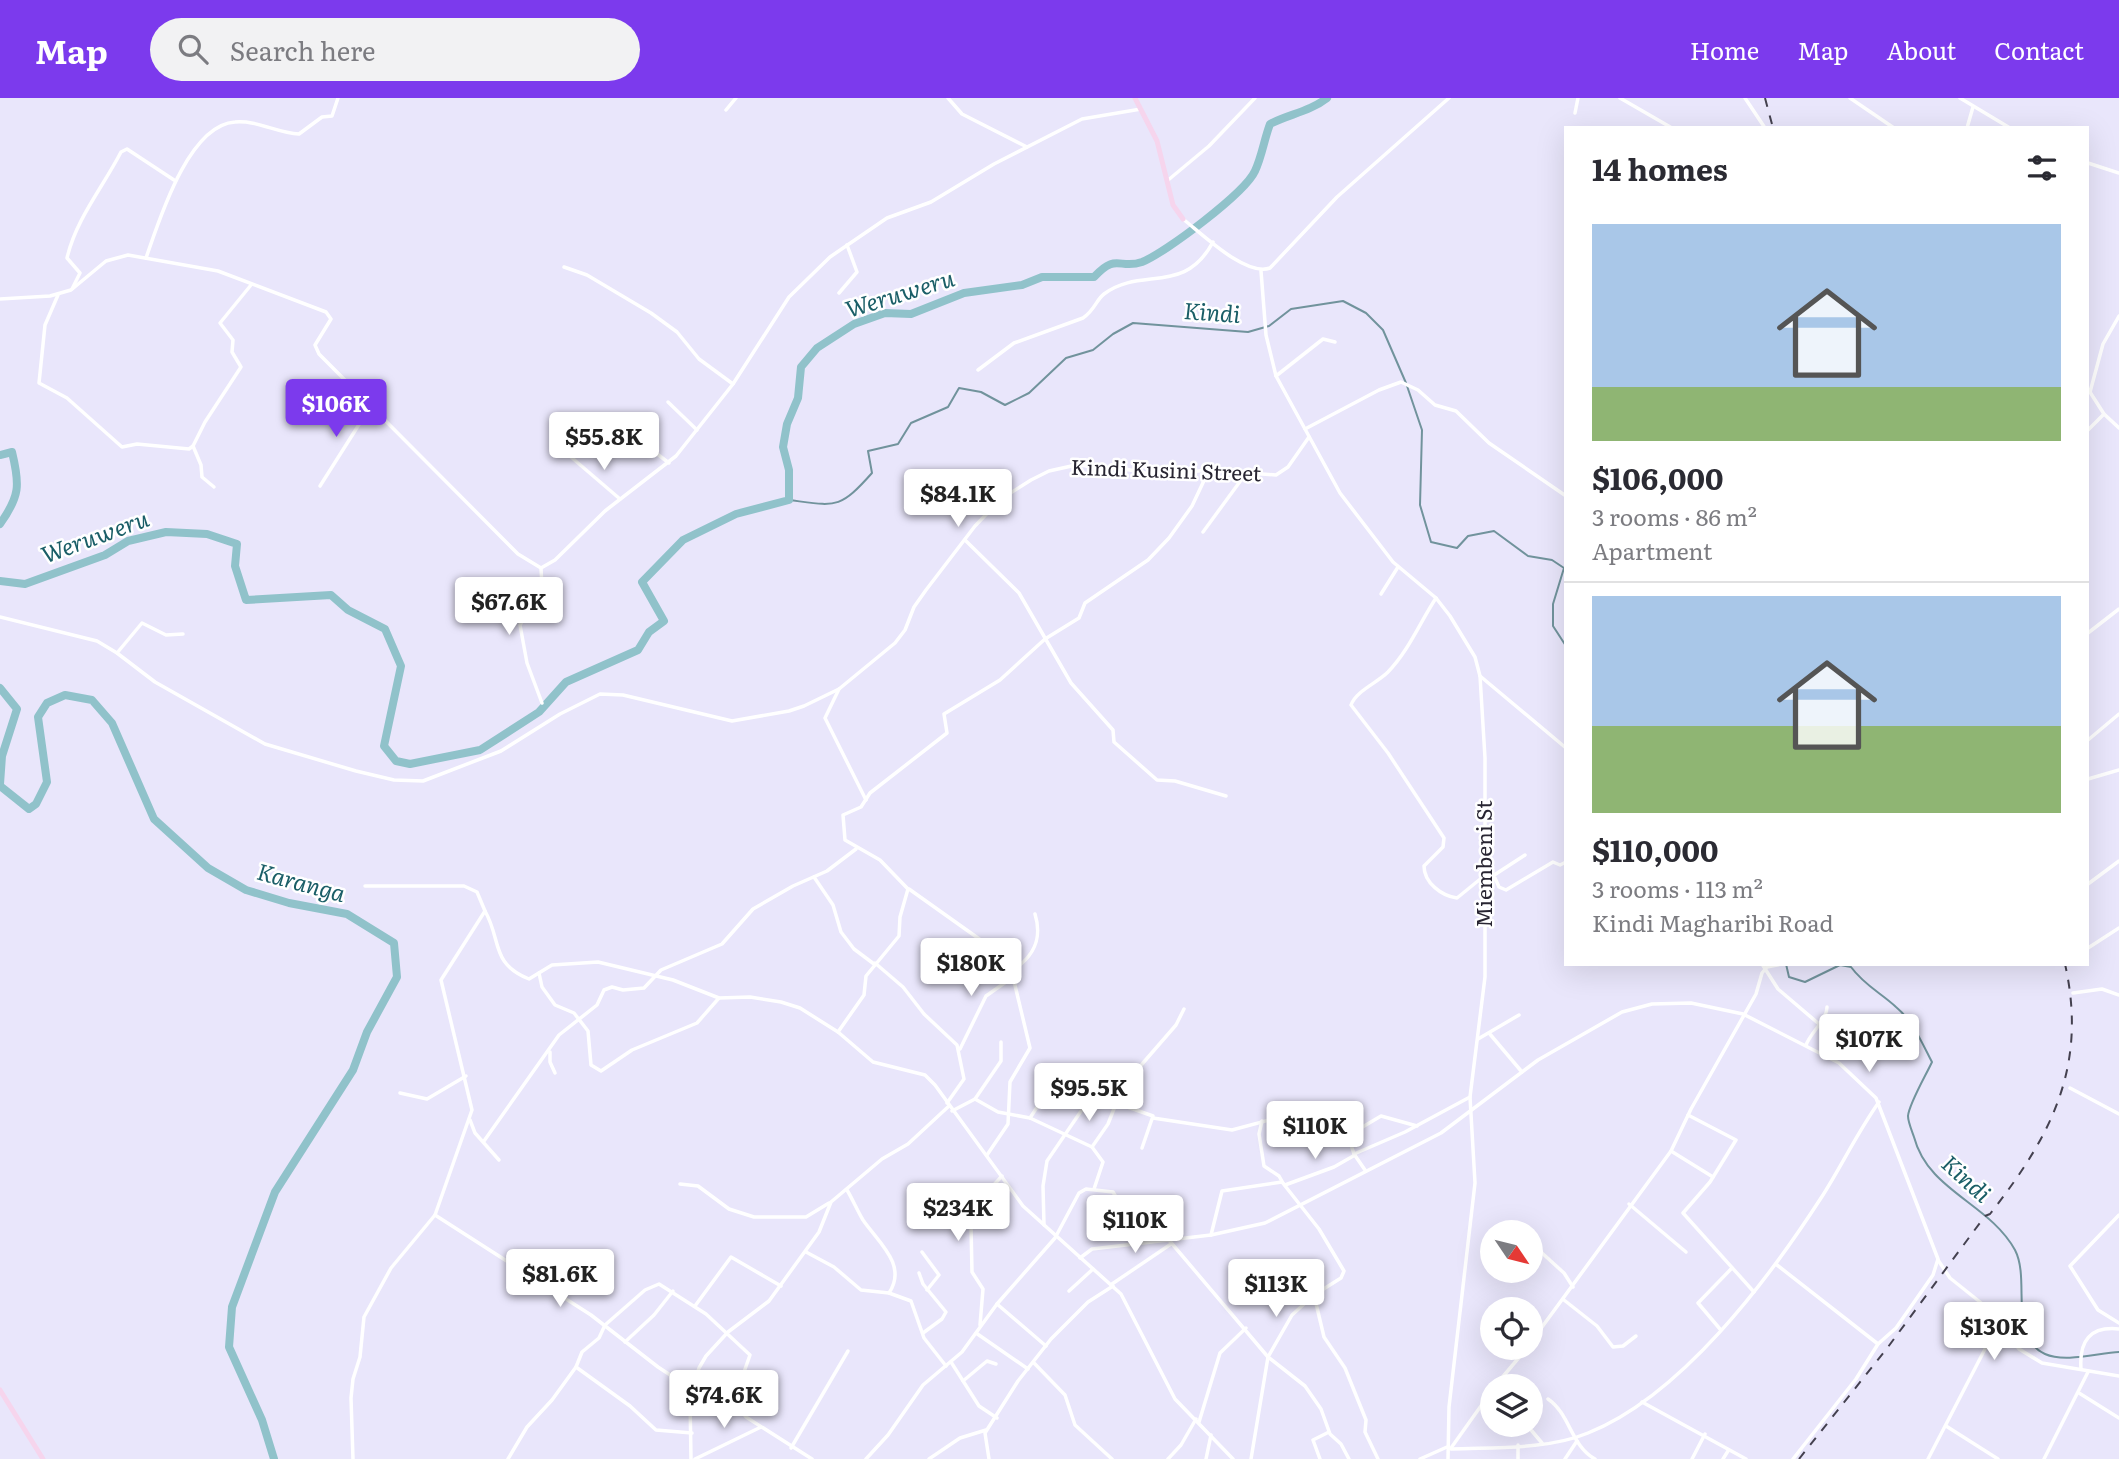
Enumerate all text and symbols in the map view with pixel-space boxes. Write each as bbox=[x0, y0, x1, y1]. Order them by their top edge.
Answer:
search box bbox=[150, 18, 640, 81]
text: Map bbox=[35, 25, 108, 74]
icon: search bbox=[174, 30, 212, 68]
text: Search here bbox=[230, 30, 376, 69]
text: Home bbox=[1690, 32, 1759, 67]
text: Map bbox=[1797, 32, 1848, 67]
text: About bbox=[1886, 32, 1956, 67]
text: Contact bbox=[1994, 32, 2084, 67]
text: 14 homes bbox=[1592, 146, 1728, 190]
icon: filters bbox=[2023, 149, 2061, 187]
water label: Weruweru bbox=[841, 259, 959, 325]
icon: home bbox=[1764, 270, 1890, 396]
water label: Kindi bbox=[1183, 292, 1242, 330]
pin: $106K bbox=[287, 380, 385, 439]
text: $106K bbox=[302, 385, 370, 419]
pin: $55.8K bbox=[547, 412, 661, 472]
text: $55.8K bbox=[565, 418, 643, 452]
street label: Kindi Kusini Street bbox=[1070, 450, 1262, 487]
text: $106,000 bbox=[1592, 455, 1724, 499]
pin: $84.1K bbox=[901, 470, 1015, 529]
text: $84.1K bbox=[920, 475, 996, 509]
text: 3 rooms · 86 m² bbox=[1592, 499, 1757, 533]
water label: Weruweru bbox=[36, 500, 153, 570]
text: Apartment bbox=[1592, 533, 1712, 567]
pin: $67.6K bbox=[452, 578, 566, 637]
text: $67.6K bbox=[471, 583, 547, 617]
icon: home bbox=[1764, 642, 1890, 768]
street label: Miembeni St bbox=[1467, 800, 1498, 928]
text: $110,000 bbox=[1592, 827, 1718, 871]
water label: Karanga bbox=[254, 853, 349, 909]
text: 3 rooms · 113 m² bbox=[1592, 871, 1763, 905]
text: Kindi Magharibi Road bbox=[1592, 905, 1834, 939]
pin: $180K bbox=[922, 939, 1020, 998]
text: $180K bbox=[937, 944, 1005, 978]
pin: $107K bbox=[1820, 1014, 1918, 1074]
text: $107K bbox=[1835, 1020, 1903, 1054]
pin: $95.5K bbox=[1032, 1063, 1146, 1123]
text: $95.5K bbox=[1050, 1069, 1128, 1103]
pin: $110K bbox=[1266, 1102, 1364, 1161]
text: $110K bbox=[1283, 1107, 1347, 1141]
water label: Kindi bbox=[1935, 1146, 2000, 1209]
pin: $234K bbox=[909, 1184, 1007, 1243]
text: $234K bbox=[923, 1189, 993, 1223]
pin: $110K bbox=[1086, 1196, 1184, 1255]
text: $110K bbox=[1103, 1201, 1167, 1235]
north arrow bbox=[1480, 1220, 1544, 1283]
map controls bbox=[1480, 1220, 1543, 1437]
pin: $81.6K bbox=[503, 1250, 617, 1309]
text: $81.6K bbox=[522, 1255, 598, 1289]
pin: $113K bbox=[1227, 1260, 1325, 1319]
text: $113K bbox=[1244, 1265, 1308, 1299]
button: locate bbox=[1480, 1297, 1543, 1360]
pin: $130K bbox=[1945, 1302, 2043, 1362]
text: $130K bbox=[1960, 1308, 2028, 1342]
pin: $74.6K bbox=[667, 1370, 781, 1430]
button: layers bbox=[1480, 1374, 1543, 1437]
text: $74.6K bbox=[685, 1376, 763, 1410]

